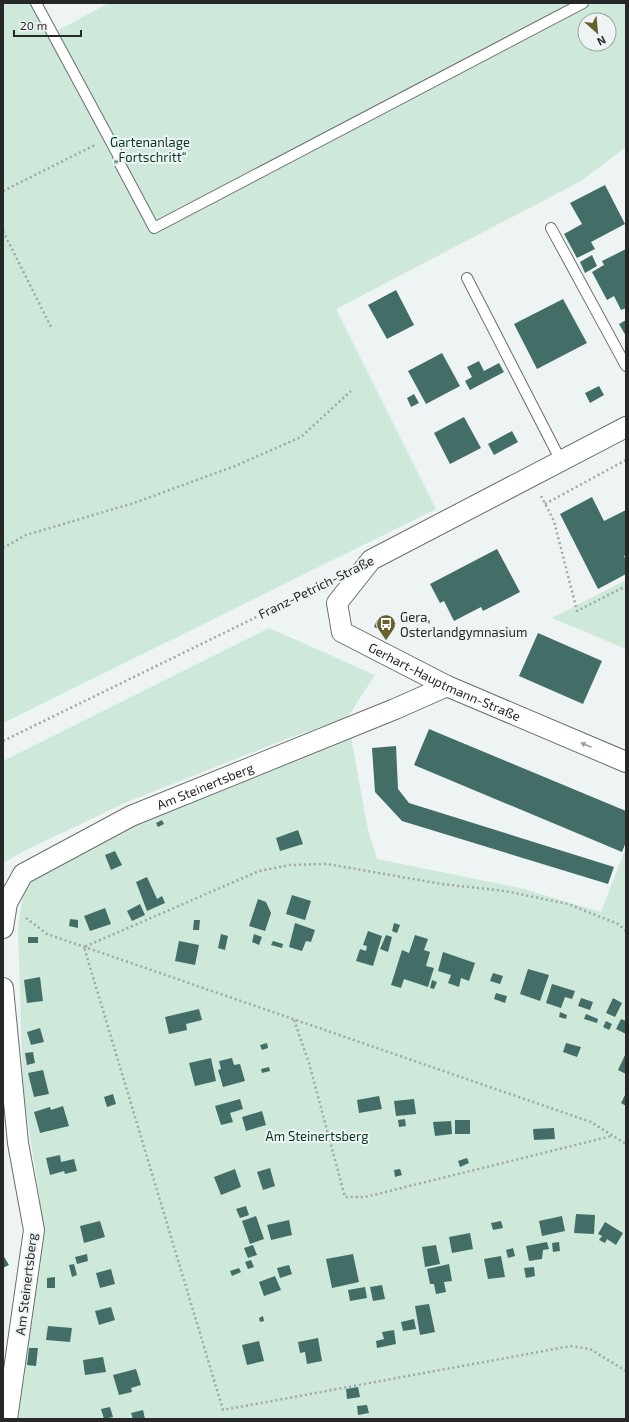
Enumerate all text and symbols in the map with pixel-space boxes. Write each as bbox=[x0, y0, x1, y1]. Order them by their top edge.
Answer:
scale bar bbox=[14, 12, 81, 38]
north arrow bbox=[577, 12, 617, 52]
text: 20 m bbox=[20, 18, 47, 32]
text: N bbox=[595, 34, 608, 49]
park label: Gartenanlage „Fortschritt“ bbox=[110, 134, 190, 165]
street label: Franz-Petrich-Straße bbox=[256, 552, 376, 622]
place label: Gera, Osterlandgymnasium bbox=[400, 609, 527, 640]
bus stop icon: Gera, Osterlandgymnasium bbox=[375, 613, 397, 641]
street label: Gerhart-Hauptmann-Straße bbox=[366, 639, 523, 724]
one-way arrow bbox=[581, 742, 592, 748]
street label: Am Steinertsberg bbox=[154, 759, 256, 813]
park label: Am Steinertsberg bbox=[266, 1128, 368, 1144]
street label: Am Steinertsberg bbox=[12, 1232, 40, 1336]

